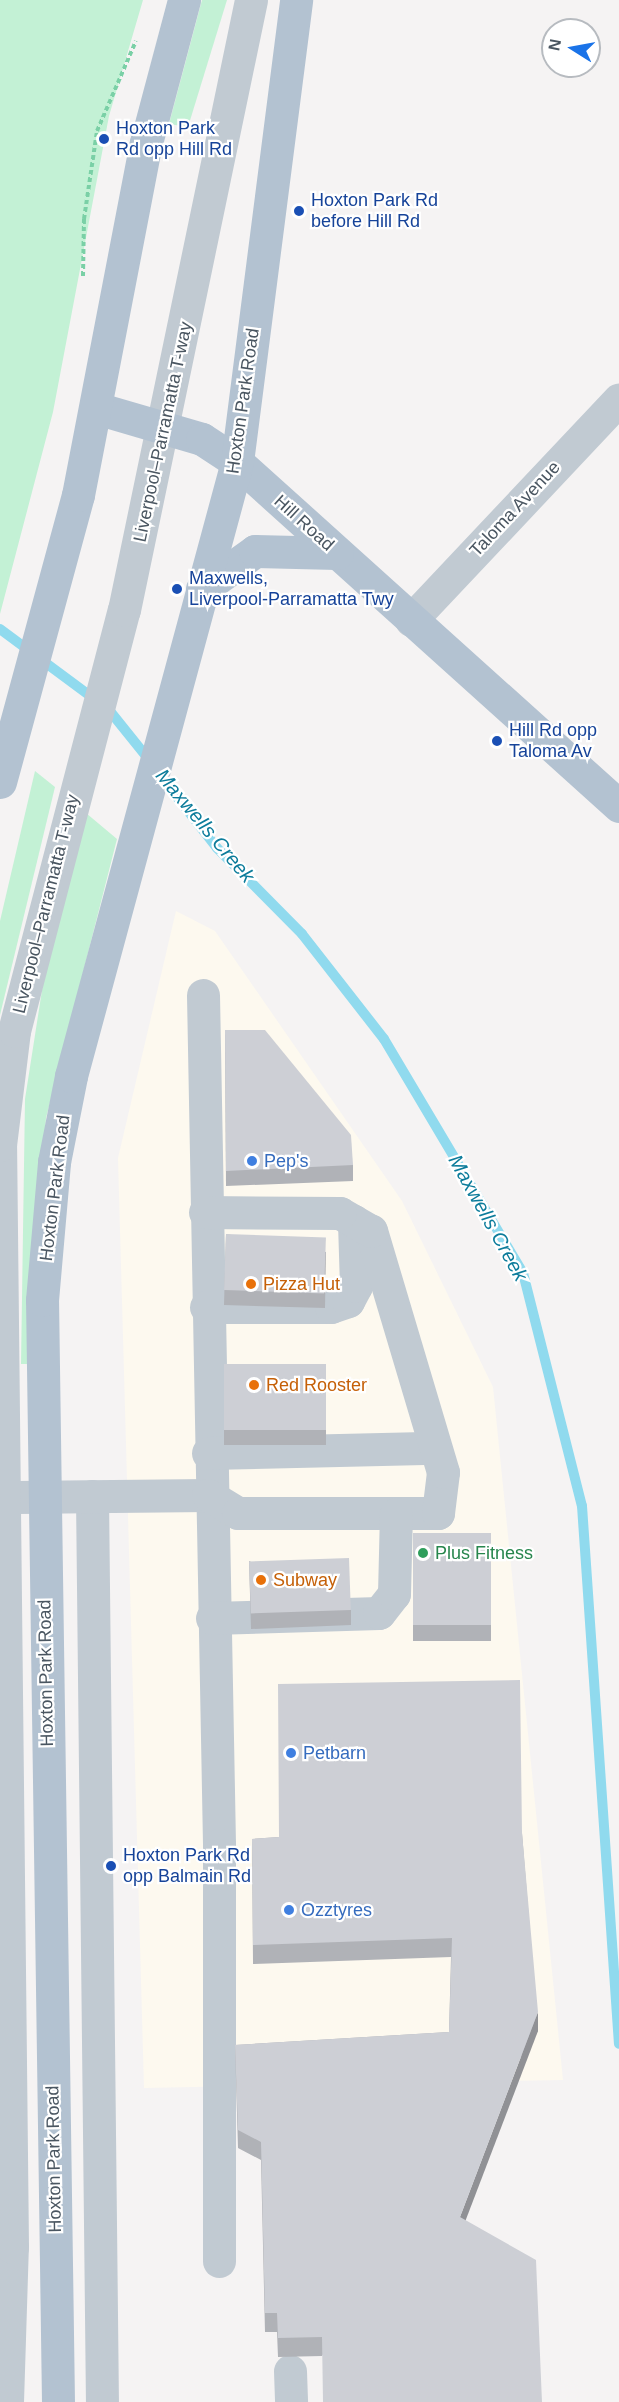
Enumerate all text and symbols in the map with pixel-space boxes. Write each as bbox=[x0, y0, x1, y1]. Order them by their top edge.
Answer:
north arrow bbox=[541, 18, 601, 78]
text: N bbox=[545, 38, 564, 52]
place label: Hoxton Park Rd opp Hill Rd bbox=[116, 118, 232, 160]
marker: Hoxton Park Rd opp Hill Rd bbox=[97, 132, 111, 146]
place label: Hoxton Park Rd before Hill Rd bbox=[311, 190, 438, 232]
marker: Hoxton Park Rd before Hill Rd bbox=[292, 204, 306, 218]
street label: Liverpool–Parramatta T-way bbox=[129, 320, 197, 544]
street label: Hoxton Park Road bbox=[222, 327, 264, 475]
street label: Taloma Avenue bbox=[465, 456, 565, 562]
street label: Hill Road bbox=[270, 491, 338, 555]
place label: Maxwells, Liverpool-Parramatta Twy bbox=[189, 568, 394, 610]
marker: Maxwells, Liverpool-Parramatta Twy bbox=[170, 582, 184, 596]
place label: Hill Rd opp Taloma Av bbox=[509, 720, 597, 762]
marker: Hill Rd opp Taloma Av bbox=[490, 734, 504, 748]
water label: Maxwells Creek bbox=[150, 764, 260, 888]
street label: Liverpool–Parramatta T-way bbox=[8, 792, 84, 1016]
street label: Hoxton Park Road bbox=[35, 1114, 75, 1262]
place label: Pep's bbox=[264, 1150, 308, 1172]
water label: Maxwells Creek bbox=[443, 1150, 533, 1286]
marker: Pep's bbox=[245, 1154, 259, 1168]
place label: Pizza Hut bbox=[263, 1273, 340, 1295]
marker: Pizza Hut bbox=[244, 1277, 258, 1291]
place label: Red Rooster bbox=[266, 1374, 367, 1396]
marker: Red Rooster bbox=[247, 1378, 261, 1392]
place label: Plus Fitness bbox=[435, 1542, 533, 1564]
marker: Plus Fitness bbox=[416, 1546, 430, 1560]
place label: Subway bbox=[273, 1569, 337, 1591]
marker: Subway bbox=[254, 1573, 268, 1587]
street label: Hoxton Park Road bbox=[34, 1599, 58, 1747]
place label: Petbarn bbox=[303, 1742, 366, 1764]
marker: Petbarn bbox=[284, 1746, 298, 1760]
place label: Hoxton Park Rd opp Balmain Rd bbox=[123, 1845, 251, 1888]
marker: Hoxton Park Rd opp Balmain Rd bbox=[104, 1859, 118, 1873]
place label: Ozztyres bbox=[301, 1899, 372, 1921]
marker: Ozztyres bbox=[282, 1903, 296, 1917]
street label: Hoxton Park Road bbox=[42, 2085, 66, 2233]

